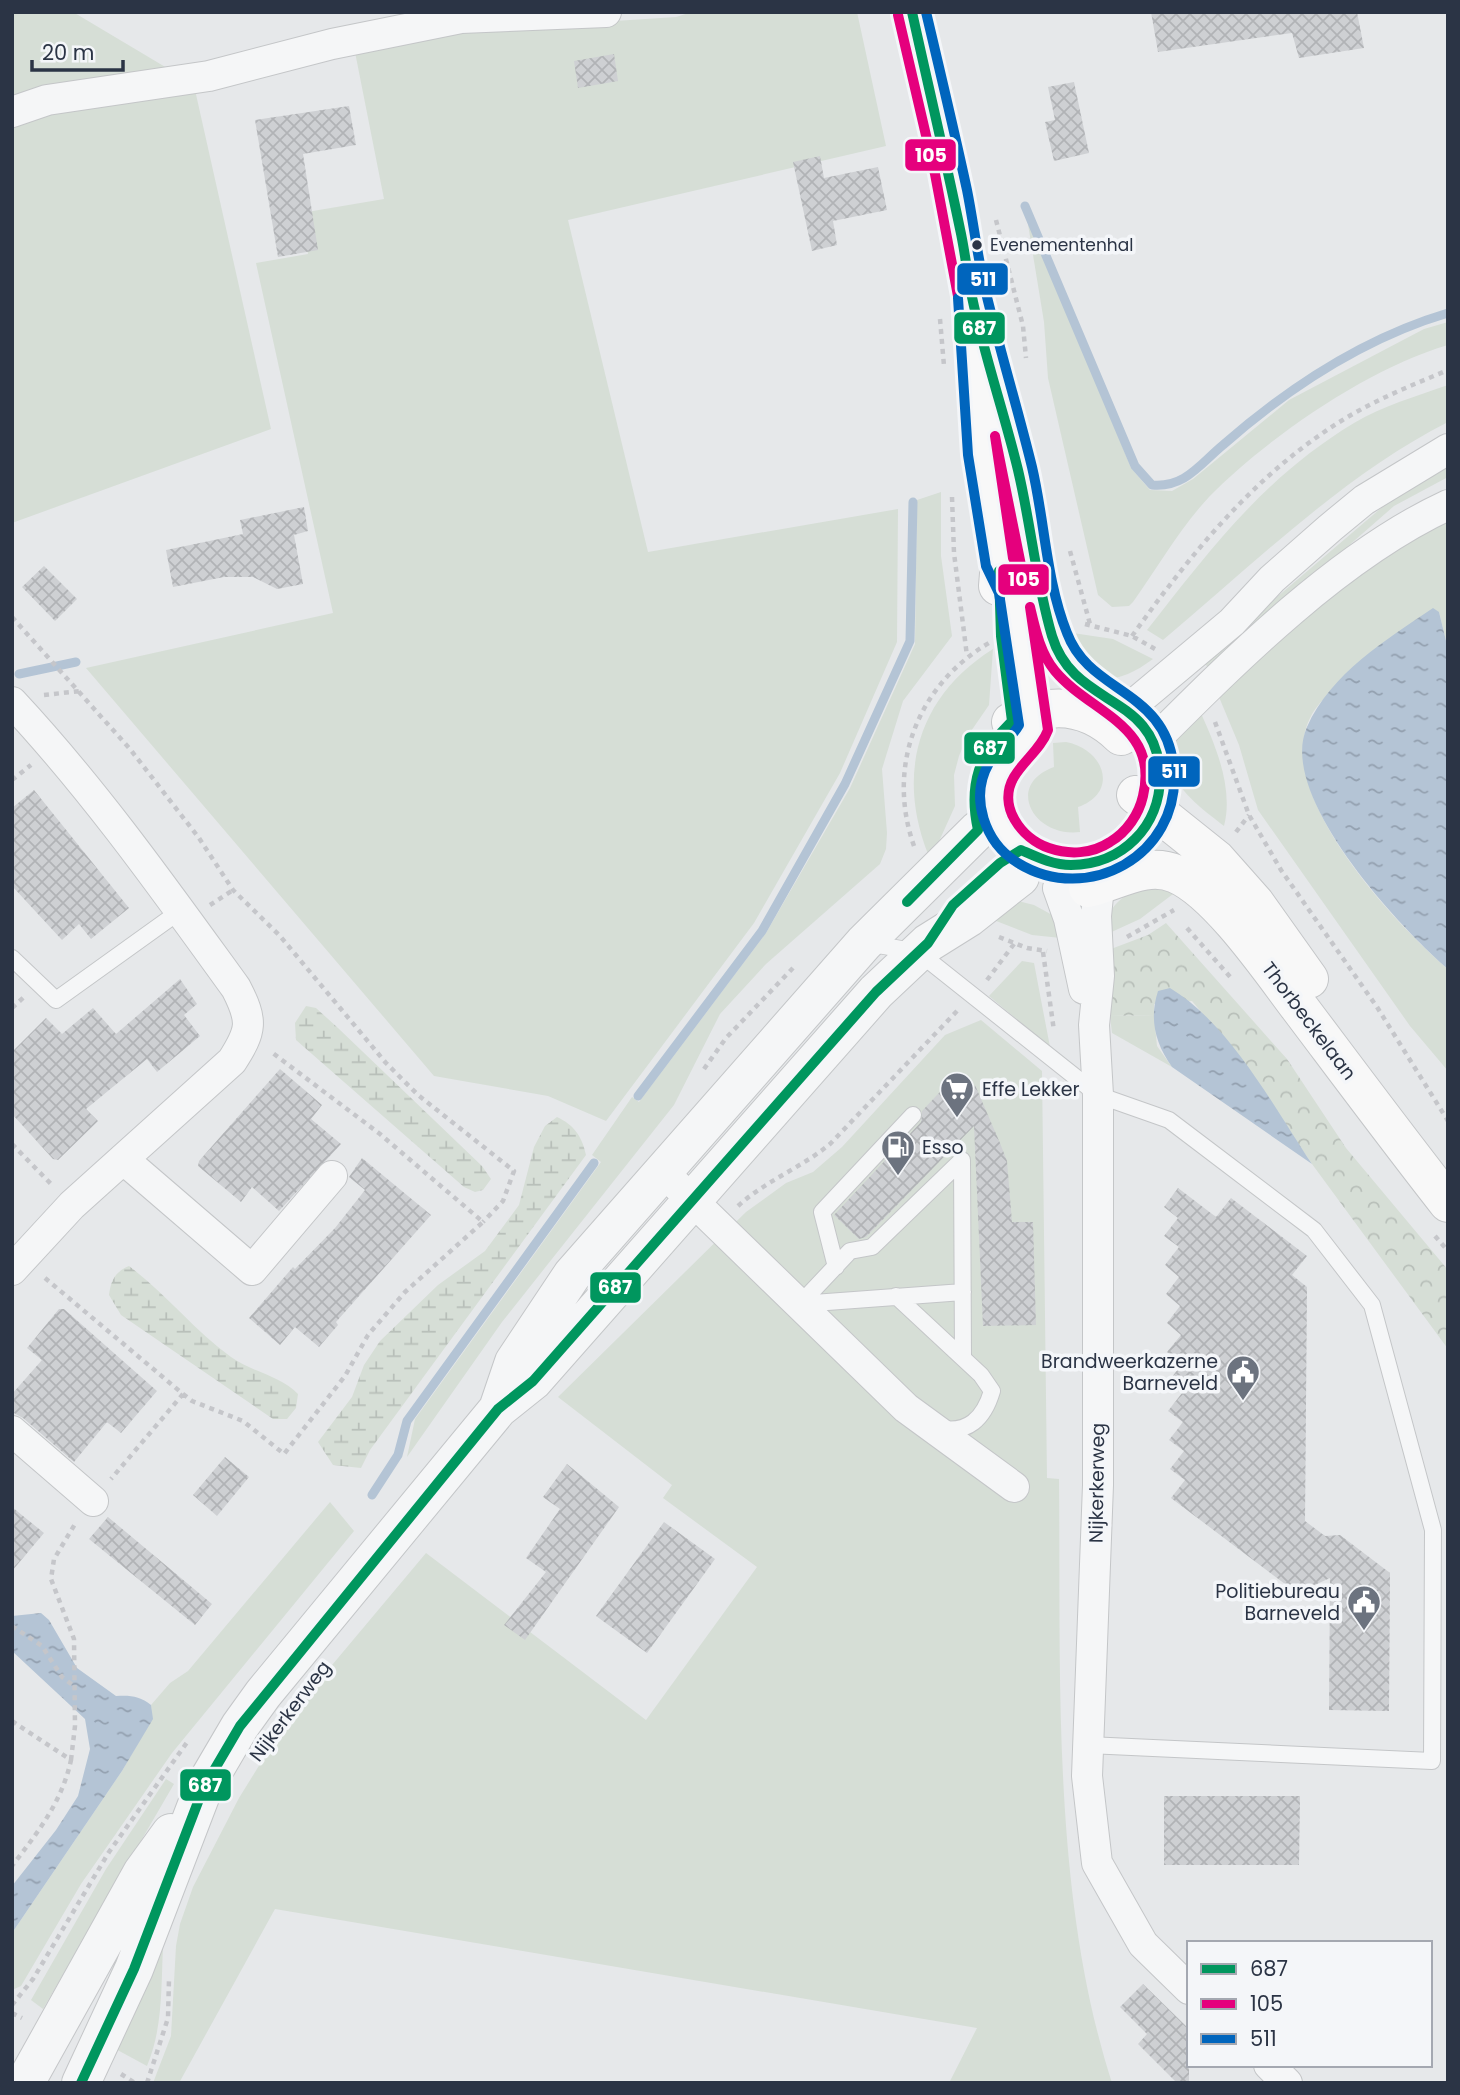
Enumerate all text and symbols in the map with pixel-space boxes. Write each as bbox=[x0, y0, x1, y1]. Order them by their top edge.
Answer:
scale bar bbox=[32, 28, 122, 72]
text: 20 m bbox=[42, 38, 95, 67]
line badge: 105 bbox=[904, 138, 957, 172]
text: 105 bbox=[915, 142, 947, 169]
place label: Evenementenhal bbox=[990, 233, 1133, 257]
marker: Evenementenhal bbox=[970, 238, 984, 252]
line badge: 511 bbox=[956, 262, 1009, 296]
text: 511 bbox=[970, 266, 996, 293]
line badge: 687 bbox=[953, 311, 1006, 345]
text: 687 bbox=[962, 315, 996, 342]
line badge: 105 bbox=[997, 563, 1050, 596]
text: 105 bbox=[1008, 566, 1040, 593]
line badge: 687 bbox=[963, 731, 1016, 765]
text: 687 bbox=[973, 735, 1007, 762]
line badge: 511 bbox=[1147, 755, 1201, 788]
text: 511 bbox=[1161, 758, 1187, 785]
street label: Thorbeckelaan bbox=[1256, 956, 1362, 1086]
supermarket icon: Effe Lekker bbox=[938, 1070, 976, 1119]
place label: Effe Lekker bbox=[982, 1076, 1080, 1103]
fuel station icon: Esso bbox=[879, 1128, 917, 1177]
place label: Esso bbox=[922, 1134, 964, 1161]
line badge: 687 bbox=[589, 1271, 642, 1304]
text: 687 bbox=[598, 1274, 632, 1301]
place label: Brandweerkazerne Barneveld bbox=[1041, 1348, 1218, 1397]
public building icon: Brandweerkazerne Barneveld bbox=[1224, 1353, 1262, 1402]
street label: Nijkerkerweg bbox=[1082, 1423, 1112, 1543]
place label: Politiebureau Barneveld bbox=[1215, 1578, 1340, 1627]
public building icon: Politiebureau Barneveld bbox=[1345, 1583, 1383, 1632]
street label: Nijkerkerweg bbox=[243, 1655, 337, 1767]
line badge: 687 bbox=[179, 1768, 232, 1802]
text: 687 bbox=[188, 1772, 222, 1799]
legend bbox=[1187, 1941, 1432, 2067]
text: 687 bbox=[1250, 1954, 1288, 1983]
text: 105 bbox=[1250, 1989, 1283, 2018]
text: 511 bbox=[1250, 2024, 1277, 2053]

